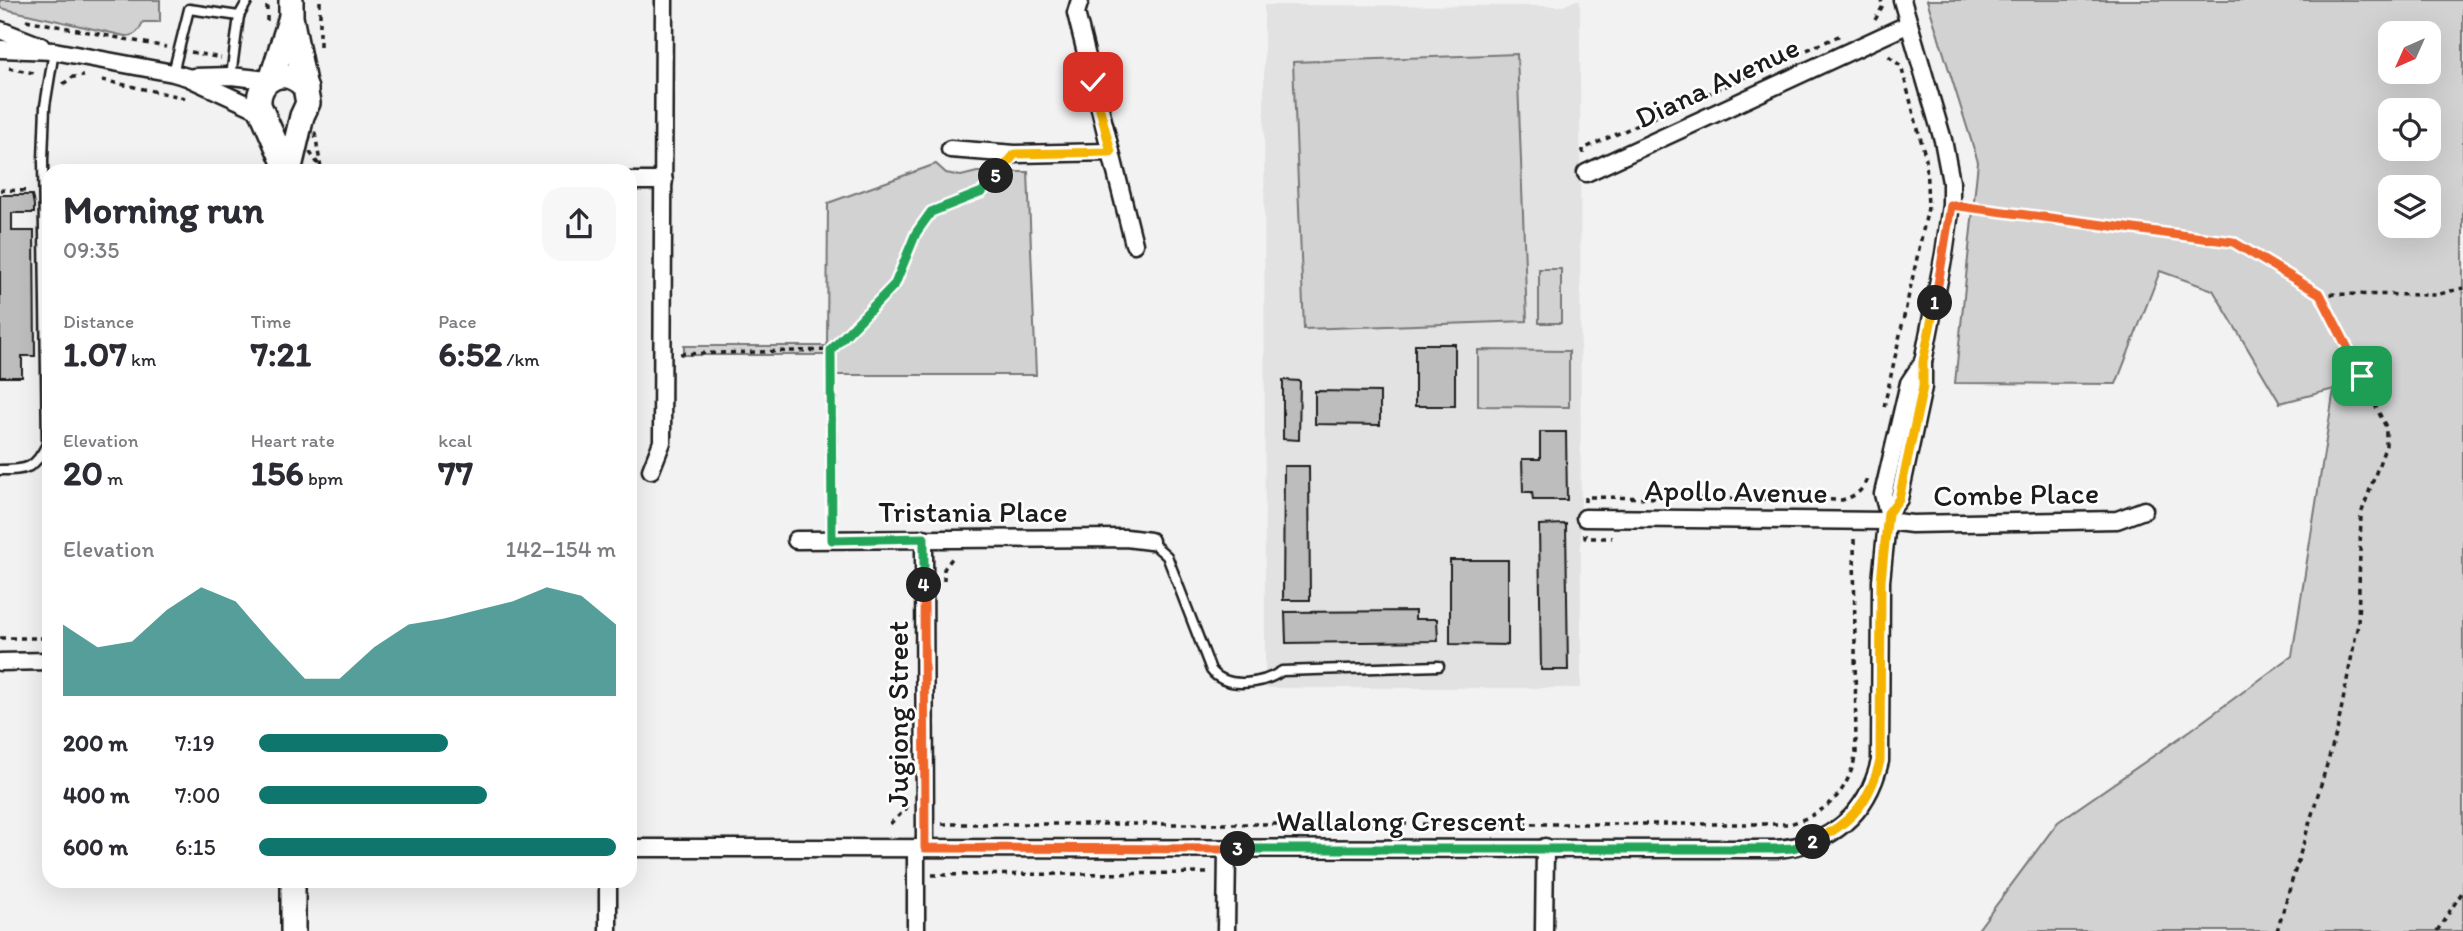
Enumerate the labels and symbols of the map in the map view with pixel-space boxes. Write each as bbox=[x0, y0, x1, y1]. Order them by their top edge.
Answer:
north arrow bbox=[2378, 21, 2441, 84]
street label: Diana Avenue bbox=[1629, 28, 1805, 136]
pin bbox=[1063, 52, 1123, 112]
pin: 5 bbox=[978, 158, 1014, 194]
pin: 1 bbox=[1918, 286, 1952, 320]
pin bbox=[2332, 346, 2392, 406]
street label: Apollo Avenue bbox=[1644, 471, 1828, 511]
street label: Combe Place bbox=[1933, 474, 2099, 514]
street label: Tristania Place bbox=[878, 493, 1068, 530]
pin: 4 bbox=[906, 568, 942, 602]
street label: Jugiong Street bbox=[879, 621, 916, 807]
street label: Wallalong Crescent bbox=[1276, 802, 1526, 839]
pin: 2 bbox=[1796, 824, 1830, 860]
pin: 3 bbox=[1220, 832, 1256, 866]

